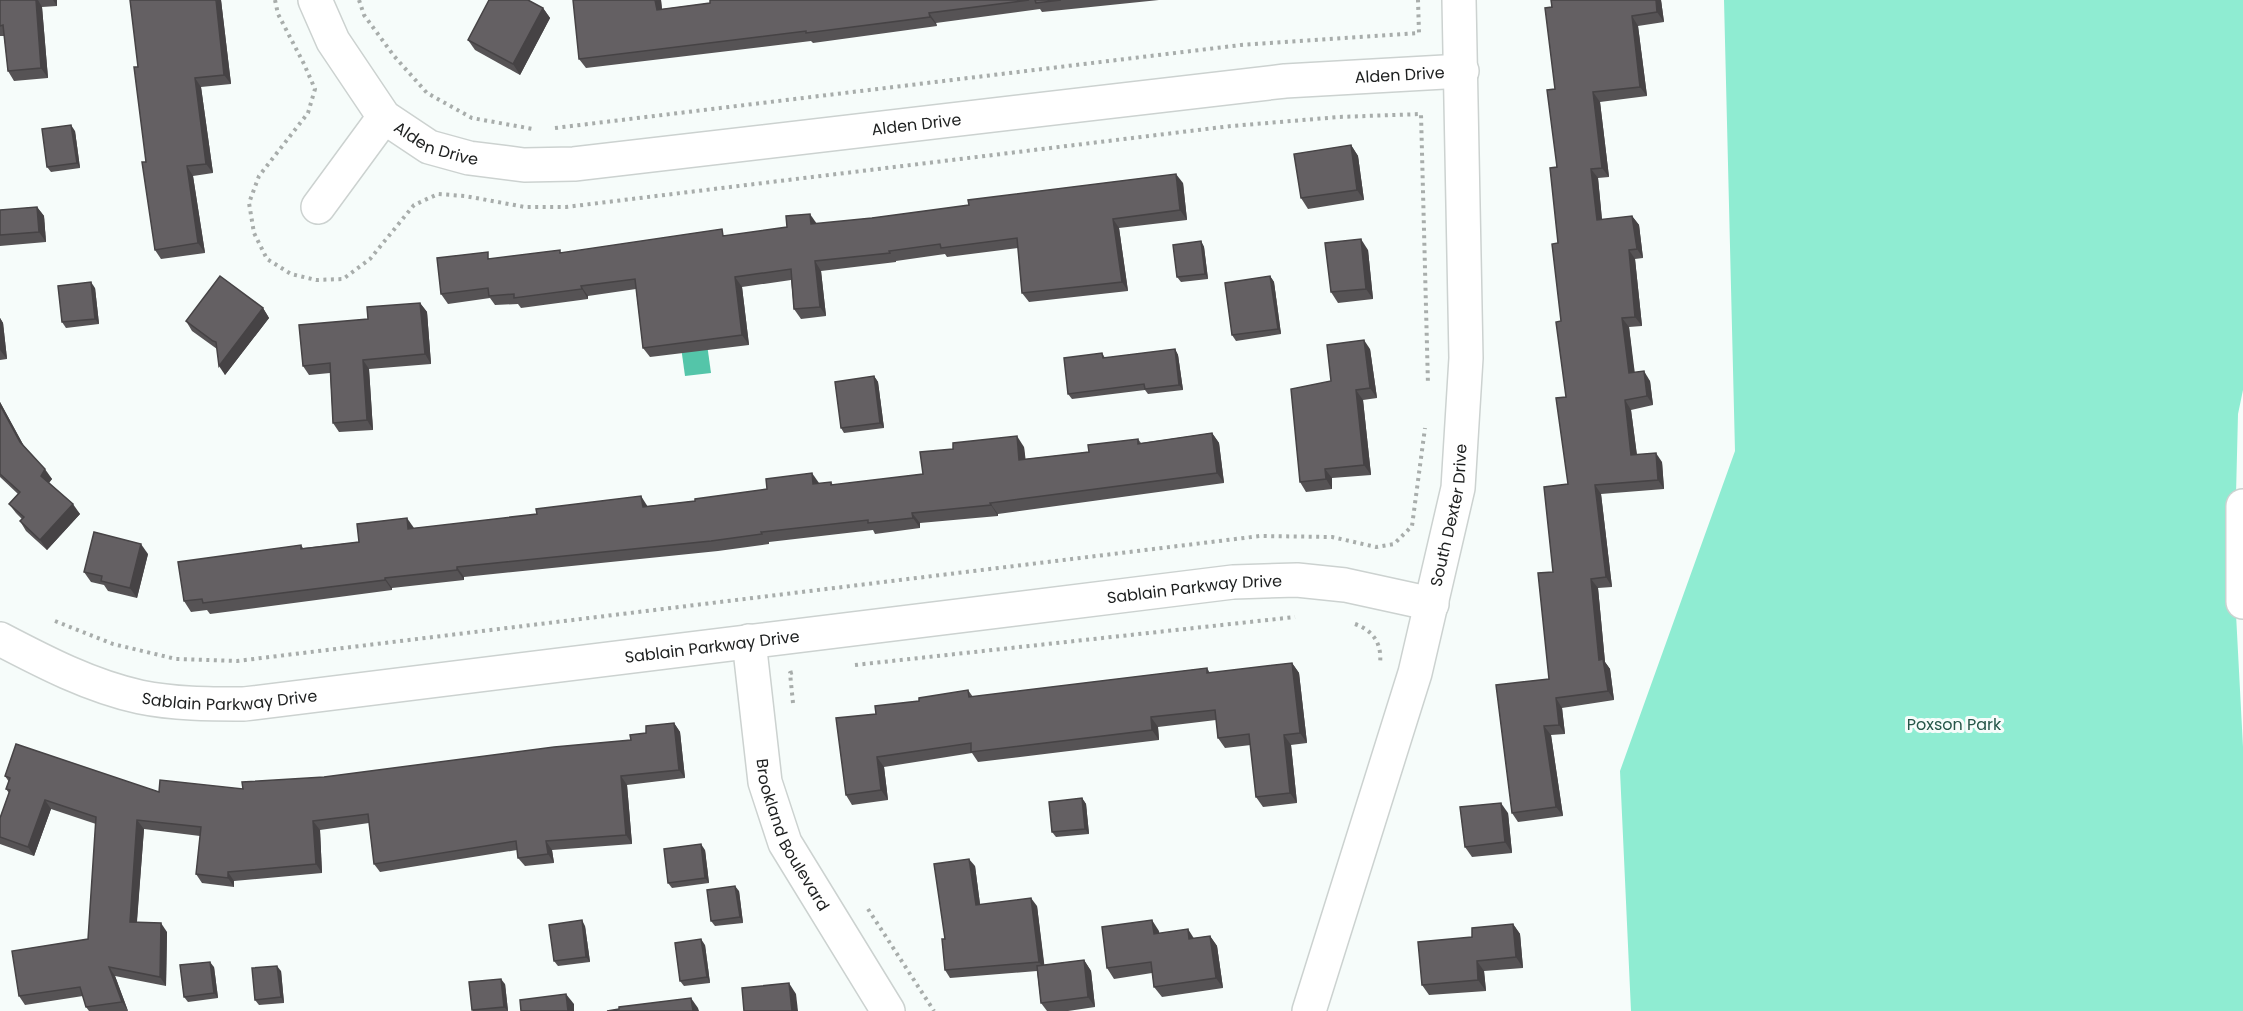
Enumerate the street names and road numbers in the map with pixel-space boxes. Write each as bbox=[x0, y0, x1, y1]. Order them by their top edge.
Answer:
street label: Alden Drive bbox=[1354, 61, 1445, 89]
street label: Alden Drive bbox=[870, 108, 963, 141]
street label: Alden Drive bbox=[390, 116, 480, 171]
street label: South Dexter Drive bbox=[1424, 443, 1473, 589]
street label: Sablain Parkway Drive bbox=[1106, 569, 1283, 609]
street label: Sablain Parkway Drive bbox=[623, 625, 801, 669]
street label: Sablain Parkway Drive bbox=[140, 684, 319, 716]
street label: Brookland Boulevard bbox=[750, 757, 835, 915]

